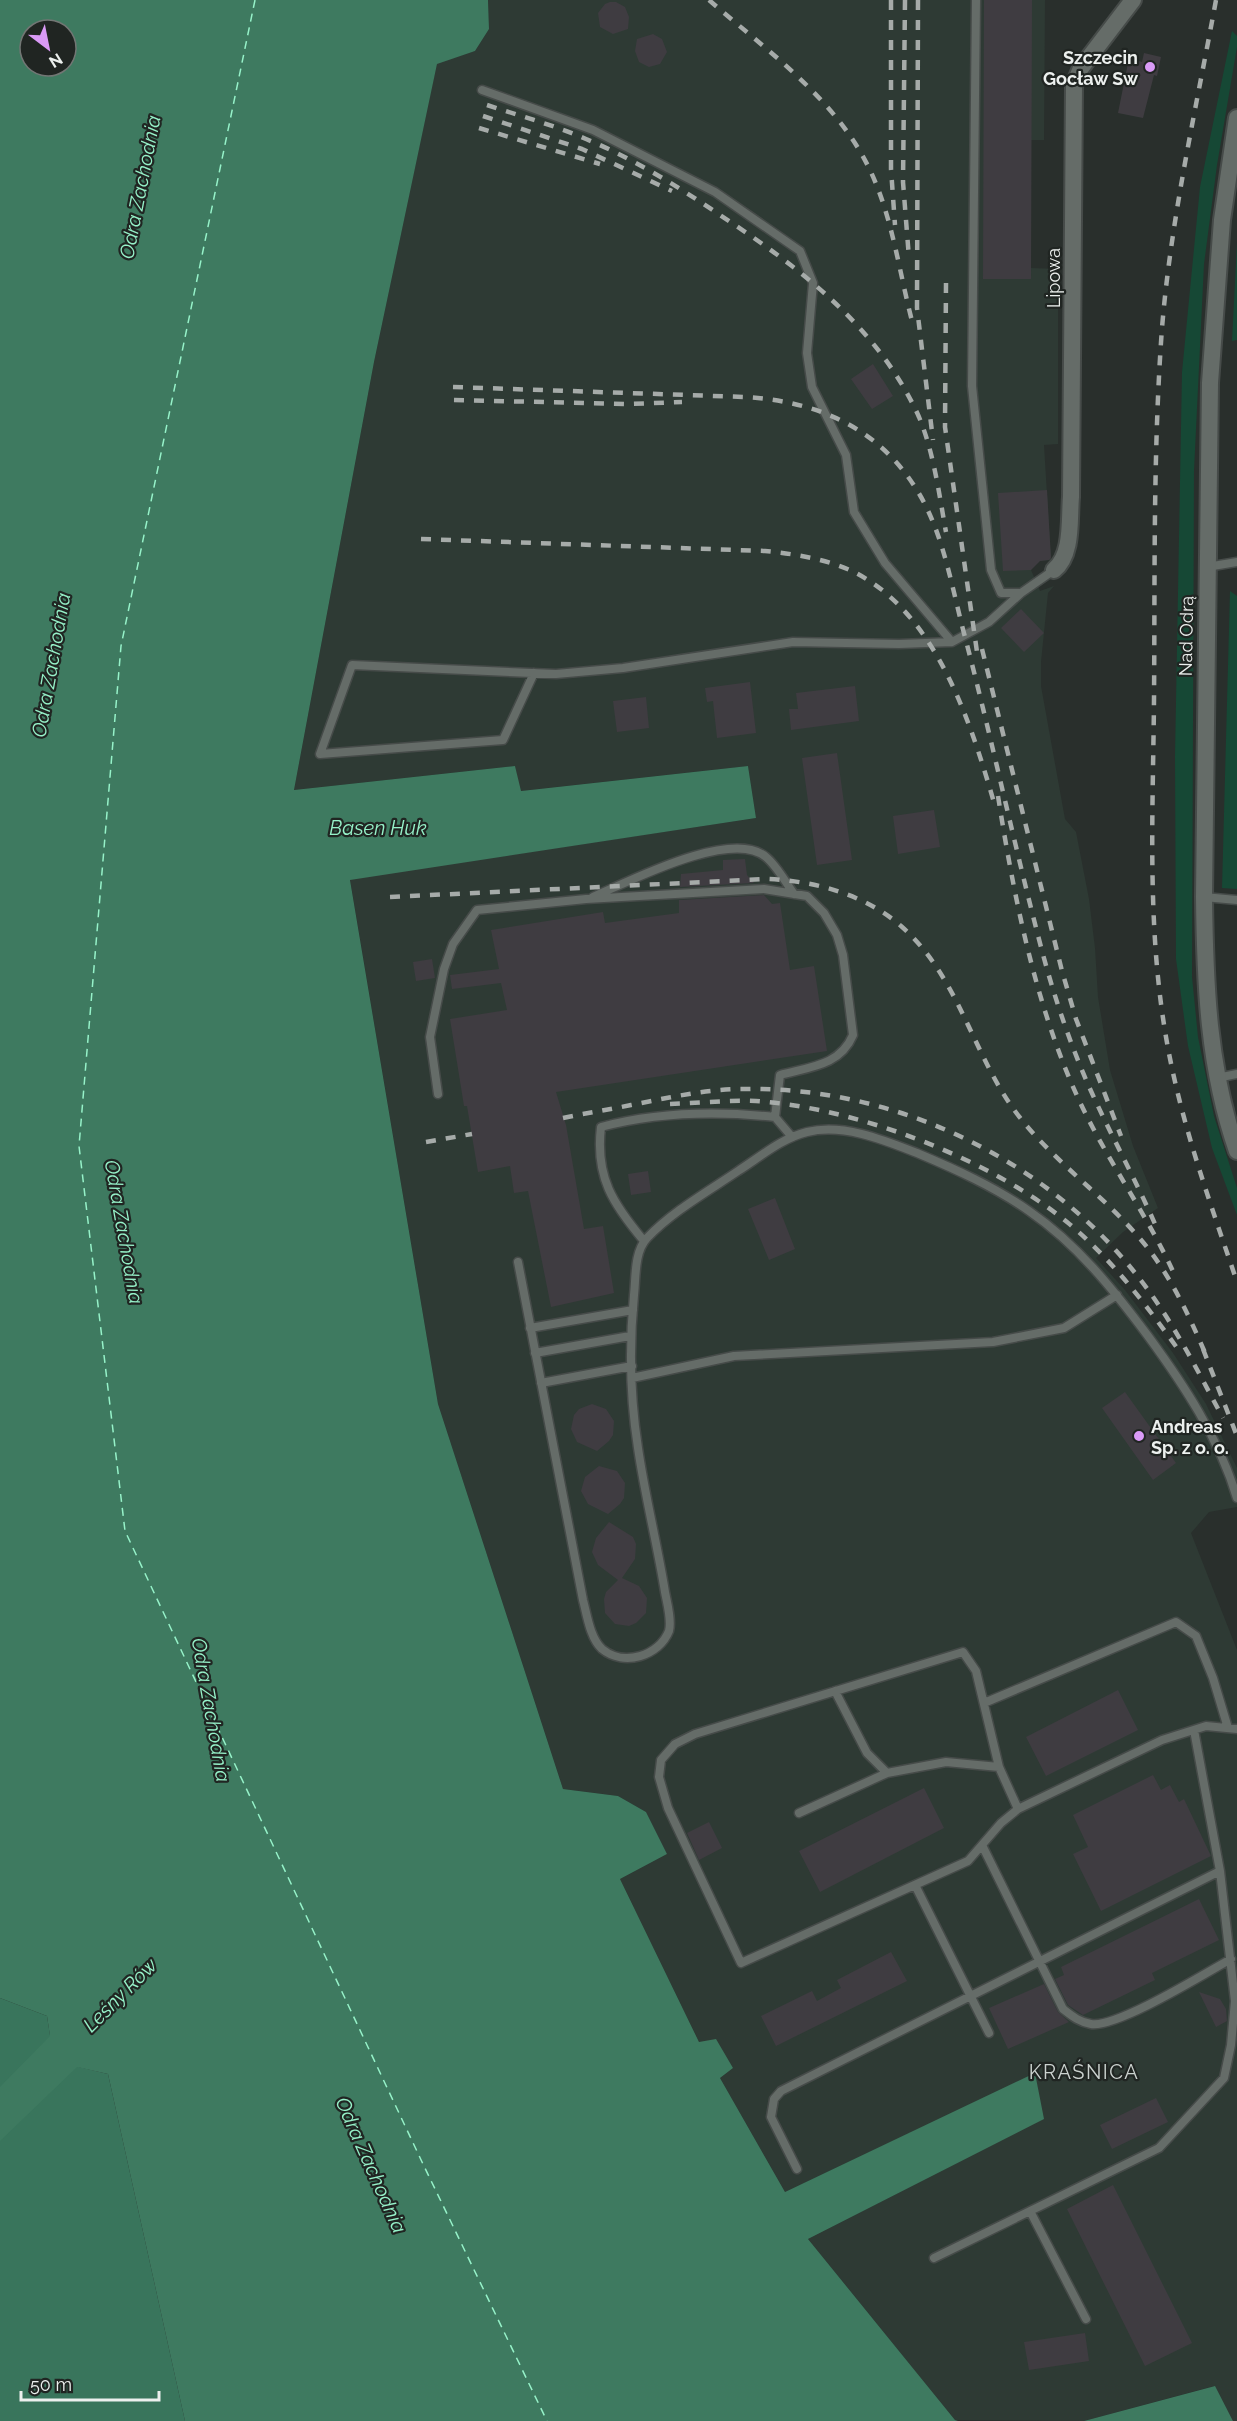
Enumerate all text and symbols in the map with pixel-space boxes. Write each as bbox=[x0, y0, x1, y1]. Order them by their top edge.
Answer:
north arrow bbox=[18, 18, 78, 78]
place label: Szczecin Gocław Sw bbox=[1043, 47, 1139, 89]
text: N bbox=[45, 49, 66, 72]
marker: Szczecin Gocław Sw bbox=[1143, 60, 1157, 74]
water label: Odra Zachodnia bbox=[114, 113, 166, 261]
street label: Lipowa bbox=[1043, 248, 1064, 308]
water label: Odra Zachodnia bbox=[26, 591, 76, 739]
street label: Nad Odrą bbox=[1175, 596, 1197, 676]
water label: Basen Huk bbox=[329, 816, 427, 840]
water label: Odra Zachodnia bbox=[99, 1158, 149, 1306]
place label: Andreas Sp. z o. o. bbox=[1151, 1416, 1229, 1458]
marker: Andreas Sp. z o. o. bbox=[1132, 1429, 1146, 1443]
water label: Odra Zachodnia bbox=[186, 1636, 236, 1784]
water label: Leśny Rów bbox=[78, 1952, 163, 2037]
district label: KRAŚNICA bbox=[1029, 2059, 1139, 2084]
water label: Odra Zachodnia bbox=[330, 2093, 412, 2237]
scale bar bbox=[21, 2364, 159, 2402]
text: 50 m bbox=[30, 2374, 72, 2395]

